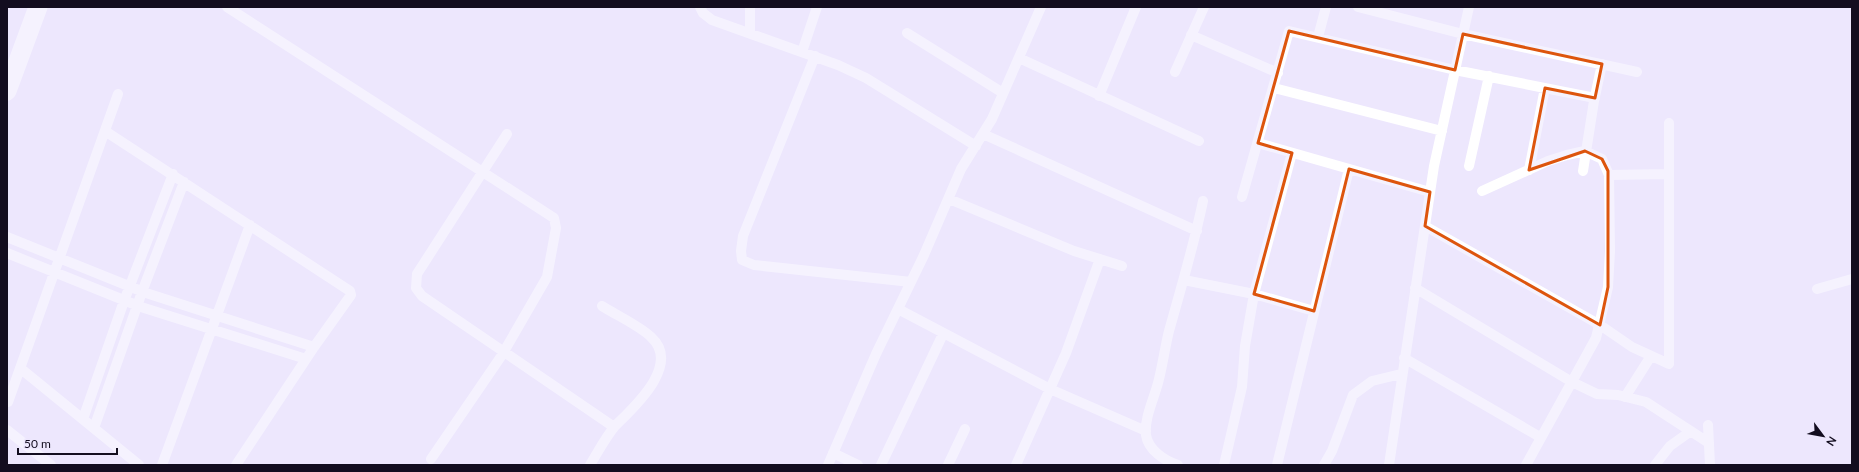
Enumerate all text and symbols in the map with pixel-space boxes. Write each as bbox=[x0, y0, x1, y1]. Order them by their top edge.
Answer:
north arrow bbox=[1803, 416, 1843, 456]
scale bar bbox=[18, 430, 117, 456]
text: N bbox=[1824, 435, 1840, 449]
text: 50 m bbox=[24, 436, 51, 451]

